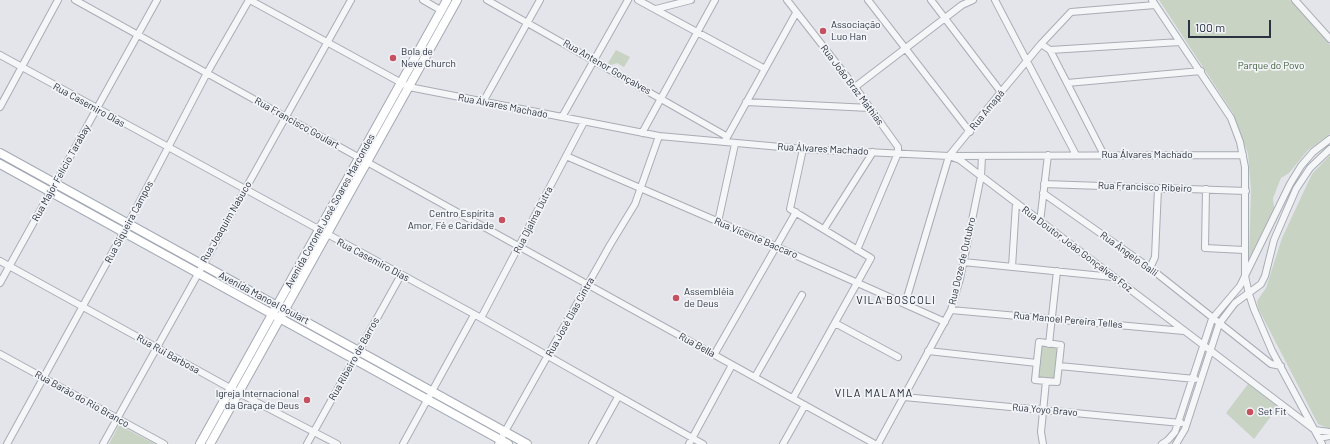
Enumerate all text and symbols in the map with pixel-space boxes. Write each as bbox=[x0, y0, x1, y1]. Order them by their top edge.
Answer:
scale bar bbox=[1190, 12, 1273, 38]
place label: Associação Luo Han bbox=[831, 19, 881, 42]
text: 100 m bbox=[1195, 20, 1225, 34]
marker: Associação Luo Han bbox=[818, 26, 828, 36]
street label: Rua Antenor Gonçalves bbox=[561, 37, 653, 97]
street label: Rua João Braz Mathias bbox=[818, 42, 886, 128]
place label: Bola de Neve Church bbox=[401, 46, 456, 70]
marker: Bola de Neve Church bbox=[388, 53, 398, 63]
park label: Parque do Povo bbox=[1238, 60, 1304, 72]
street label: Rua Casemiro Dias bbox=[51, 80, 127, 130]
street label: Rua Amapá bbox=[967, 87, 1007, 133]
street label: Rua Álvares Machado bbox=[457, 91, 549, 121]
street label: Rua Francisco Goulart bbox=[252, 95, 342, 151]
street label: Rua Major Felício Tarabay bbox=[29, 122, 93, 224]
street label: Avenida Coronel José Soares Marcondes bbox=[282, 132, 378, 290]
street label: Rua Álvares Machado bbox=[777, 141, 869, 157]
street label: Rua Álvares Machado bbox=[1101, 149, 1193, 161]
street label: Rua Siqueira Campos bbox=[102, 179, 156, 265]
street label: Rua Joaquim Nabuco bbox=[198, 179, 254, 265]
street label: Rua Francisco Ribeiro bbox=[1098, 179, 1192, 195]
street label: Rua Djalma Dutra bbox=[511, 184, 555, 256]
street label: Rua Doutor João Gonçalves Foz bbox=[1019, 204, 1135, 294]
place label: Centro Espírita Amor, Fé e Caridade bbox=[408, 208, 494, 232]
marker: Centro Espírita Amor, Fé e Caridade bbox=[497, 215, 507, 225]
street label: Rua Vicente Baccaro bbox=[712, 215, 800, 261]
street label: Rua Doze de Outubro bbox=[946, 216, 978, 306]
street label: Rua Ângelo Galli bbox=[1098, 229, 1160, 279]
street label: Rua Casemiro Dias bbox=[335, 236, 411, 284]
street label: Avenida Manoel Goulart bbox=[217, 269, 311, 327]
street label: Rua José Dias Cintra bbox=[543, 275, 597, 359]
place label: Assembléia de Deus bbox=[684, 286, 734, 310]
marker: Assembléia de Deus bbox=[671, 293, 681, 303]
district label: VILA BOSCOLI bbox=[856, 293, 936, 307]
street label: Rua Manoel Pereira Telles bbox=[1013, 309, 1123, 331]
street label: Rua Ribeiro de Barros bbox=[326, 315, 382, 403]
street label: Rua Bella bbox=[677, 330, 717, 360]
street label: Rua Rui Barbosa bbox=[134, 332, 202, 376]
street label: Rua Barão do Rio Branco bbox=[33, 368, 131, 430]
district label: VILA MALAMA bbox=[835, 386, 913, 400]
place label: Igreja Internacional da Graça de Deus bbox=[216, 388, 299, 412]
marker: Igreja Internacional da Graça de Deus bbox=[302, 395, 312, 405]
street label: Rua Yoyo Bravo bbox=[1012, 401, 1078, 419]
place label: Set Fit bbox=[1258, 406, 1287, 418]
marker: Set Fit bbox=[1245, 407, 1255, 417]

